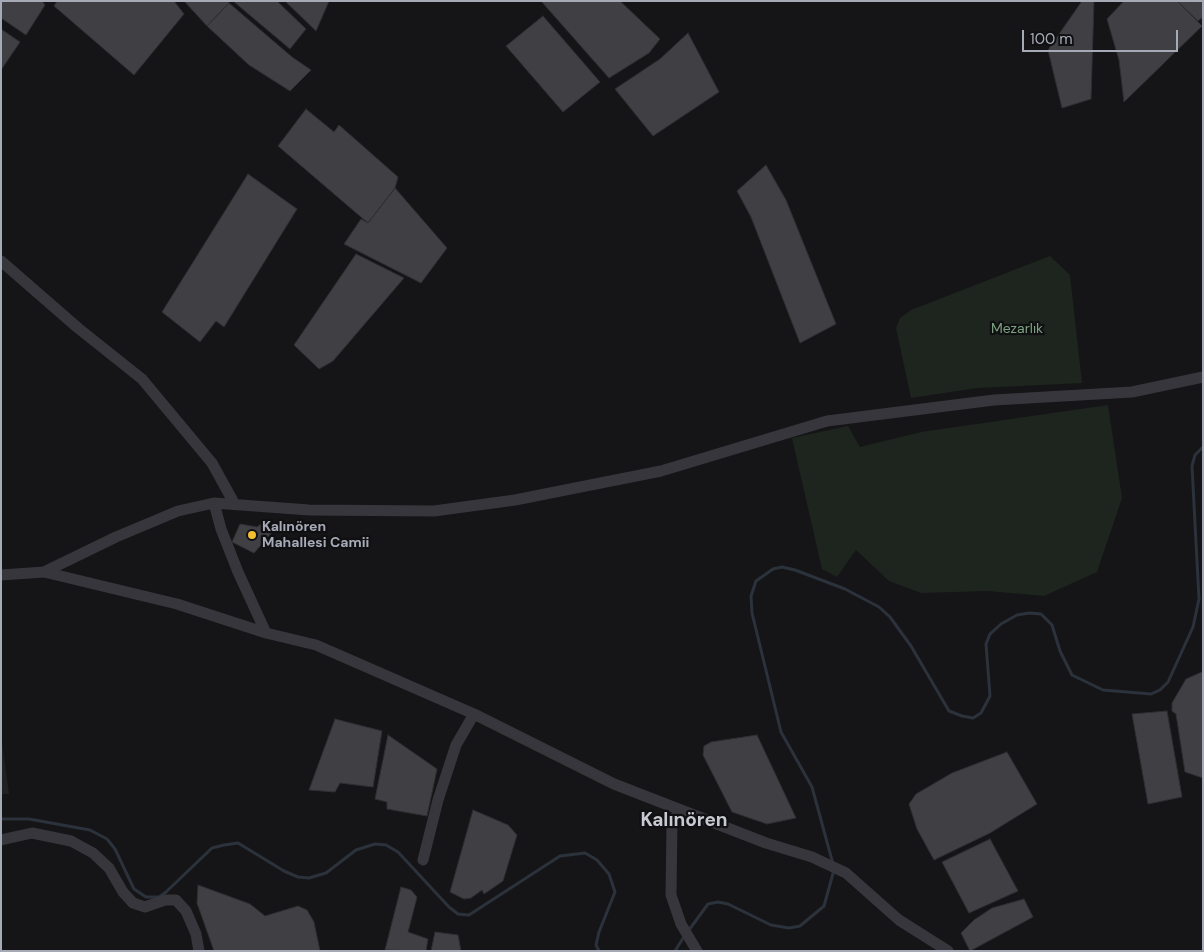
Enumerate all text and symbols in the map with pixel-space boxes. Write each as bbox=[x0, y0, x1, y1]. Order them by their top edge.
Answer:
scale bar bbox=[1024, 20, 1180, 52]
text: 100 m bbox=[1030, 29, 1073, 49]
park label: Mezarlık bbox=[991, 321, 1043, 337]
place label: Kalınören Mahallesi Camii bbox=[262, 519, 369, 552]
marker: Kalınören Mahallesi Camii bbox=[246, 529, 258, 541]
district label: Kalınören bbox=[640, 810, 728, 832]

